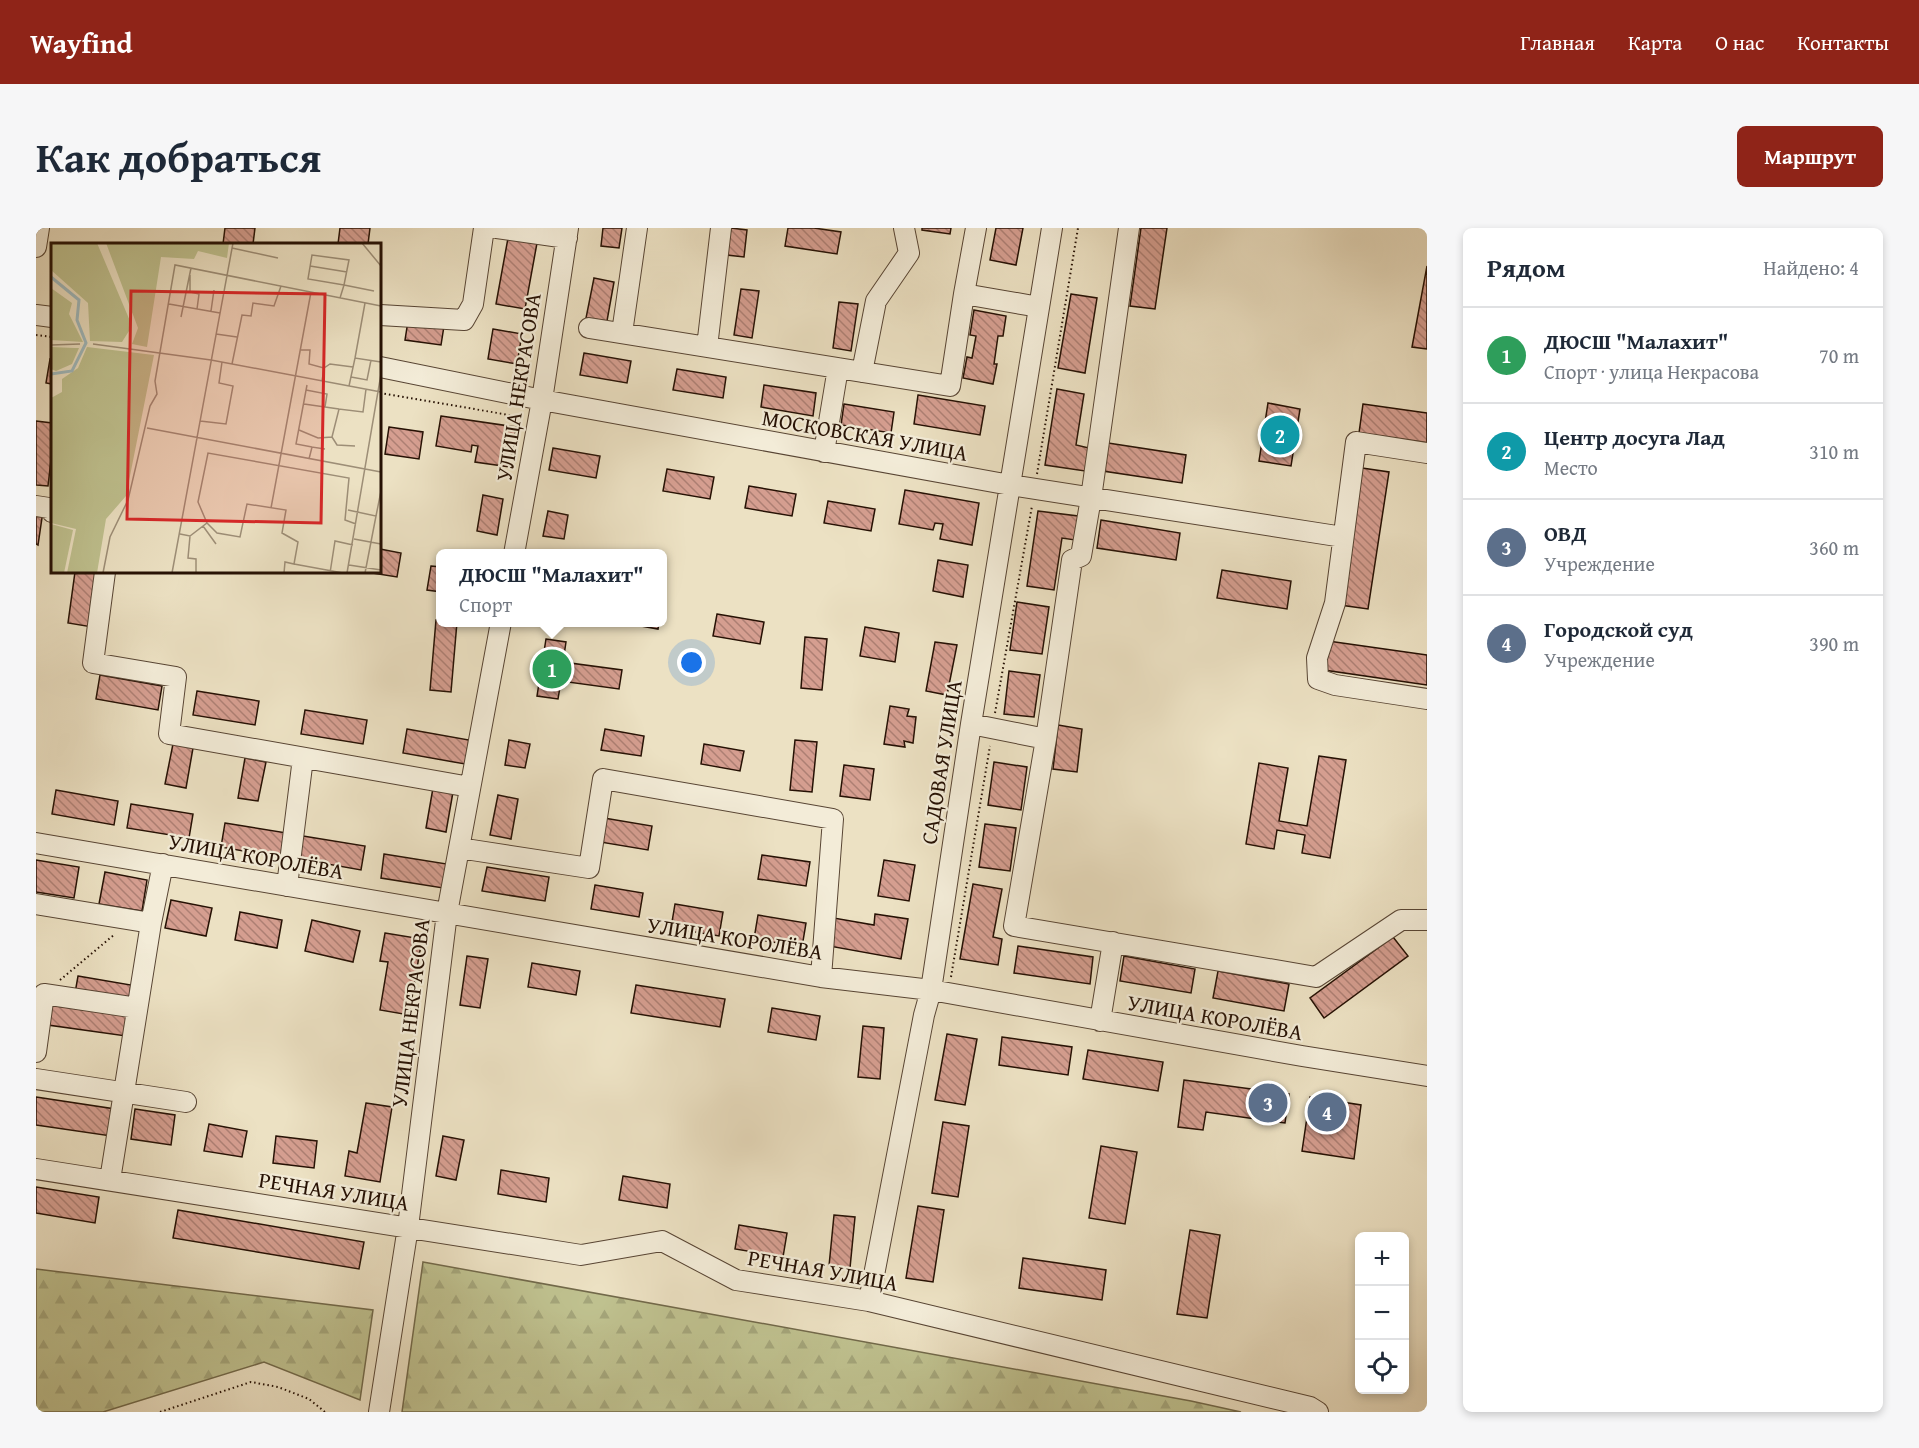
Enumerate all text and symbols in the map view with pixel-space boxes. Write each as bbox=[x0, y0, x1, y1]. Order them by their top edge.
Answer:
text: Wayfind bbox=[30, 22, 132, 63]
text: Главная bbox=[1520, 27, 1595, 58]
text: Карта bbox=[1628, 27, 1682, 58]
text: О нас bbox=[1715, 27, 1764, 58]
text: Контакты bbox=[1797, 27, 1889, 58]
text: Как добраться bbox=[36, 126, 321, 187]
button: Маршрут bbox=[1737, 126, 1883, 187]
inset map bbox=[51, 243, 381, 573]
text: Рядом bbox=[1487, 248, 1565, 287]
text: Найдено: 4 bbox=[1763, 253, 1859, 282]
street label: УЛИЦА НЕКРАСОВА bbox=[487, 290, 549, 483]
text: ДЮСШ "Малахит" bbox=[1544, 325, 1728, 357]
text: 1 bbox=[1501, 341, 1512, 370]
text: 70 m bbox=[1819, 341, 1859, 370]
text: Спорт · улица Некрасова bbox=[1544, 357, 1759, 386]
street label: МОСКОВСКАЯ УЛИЦА bbox=[760, 401, 971, 469]
pin: 2 bbox=[1260, 412, 1300, 458]
text: Центр досуга Лад bbox=[1544, 421, 1725, 453]
text: 2 bbox=[1501, 437, 1512, 466]
text: 310 m bbox=[1809, 437, 1859, 466]
text: Место bbox=[1544, 453, 1598, 482]
text: ОВД bbox=[1544, 517, 1587, 549]
text: 3 bbox=[1501, 533, 1512, 562]
text: 360 m bbox=[1809, 533, 1859, 562]
popup bbox=[436, 549, 667, 627]
text: Учреждение bbox=[1544, 549, 1655, 578]
text: ДЮСШ "Малахит" bbox=[459, 558, 644, 590]
text: Спорт bbox=[459, 590, 512, 619]
text: Городской суд bbox=[1544, 613, 1693, 645]
text: 4 bbox=[1501, 629, 1512, 658]
text: 390 m bbox=[1809, 629, 1859, 658]
text: Учреждение bbox=[1544, 645, 1655, 674]
pin: 1 bbox=[532, 646, 572, 692]
your location bbox=[677, 648, 706, 677]
street label: САДОВАЯ УЛИЦА bbox=[912, 677, 970, 846]
street label: УЛИЦА КОРОЛЁВА bbox=[166, 825, 347, 887]
street label: УЛИЦА КОРОЛЁВА bbox=[645, 908, 826, 968]
street label: УЛИЦА НЕКРАСОВА bbox=[383, 916, 438, 1109]
street label: УЛИЦА КОРОЛЁВА bbox=[1125, 986, 1306, 1048]
pin: 3 bbox=[1248, 1080, 1288, 1126]
pin: 4 bbox=[1308, 1090, 1346, 1134]
street label: РЕЧНАЯ УЛИЦА bbox=[257, 1163, 412, 1219]
map controls bbox=[1355, 1232, 1409, 1394]
button: + bbox=[1355, 1232, 1409, 1286]
street label: РЕЧНАЯ УЛИЦА bbox=[745, 1241, 901, 1299]
button: − bbox=[1355, 1286, 1409, 1340]
button: locate bbox=[1355, 1340, 1409, 1394]

